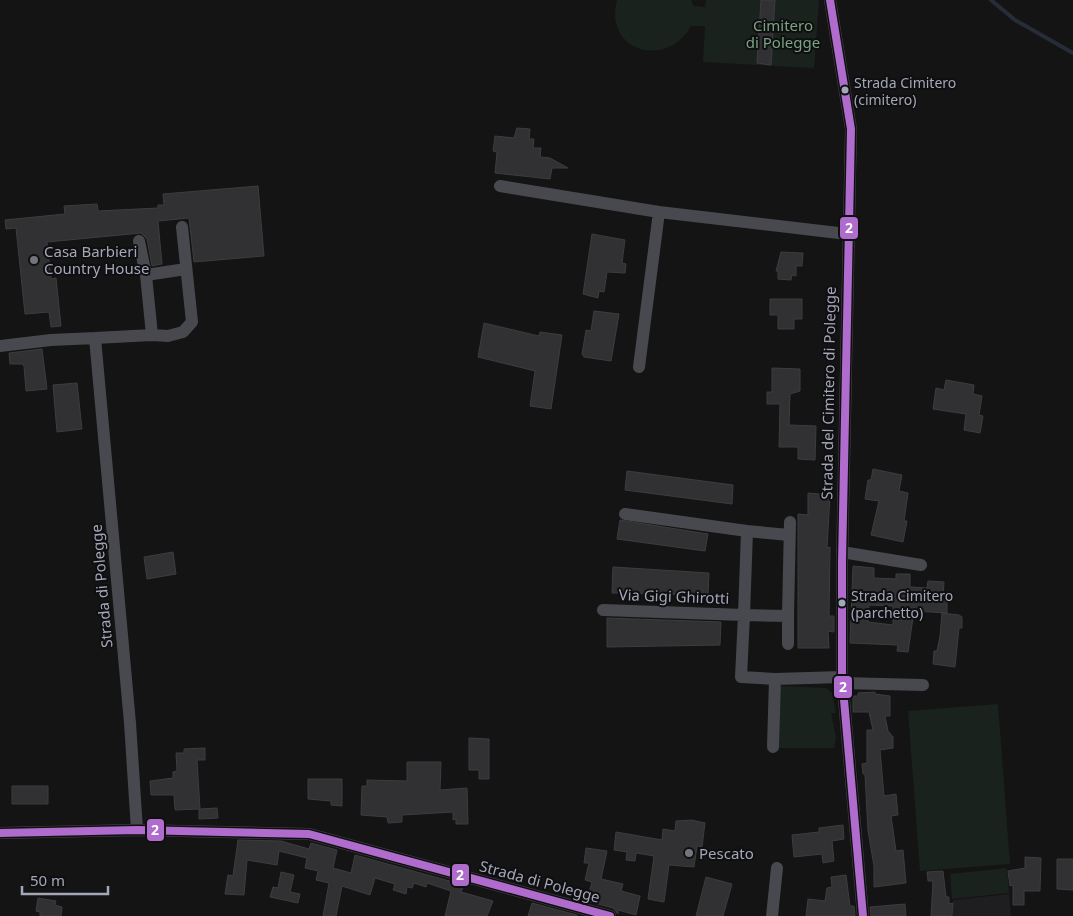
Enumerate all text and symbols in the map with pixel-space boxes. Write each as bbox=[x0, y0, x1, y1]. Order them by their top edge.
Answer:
park label: Cimitero di Polegge bbox=[746, 15, 820, 52]
place label: Strada Cimitero (cimitero) bbox=[854, 73, 956, 109]
marker: Strada Cimitero (cimitero) bbox=[840, 85, 850, 95]
line badge: 2 bbox=[839, 216, 859, 240]
text: 2 bbox=[845, 218, 853, 237]
place label: Casa Barbieri Country House bbox=[44, 241, 149, 278]
marker: Casa Barbieri Country House bbox=[28, 254, 40, 266]
street label: Strada del Cimitero di Polegge bbox=[816, 286, 840, 500]
street label: Strada di Polegge bbox=[86, 523, 116, 649]
street label: Via Gigi Ghirotti bbox=[618, 584, 730, 608]
place label: Strada Cimitero (parchetto) bbox=[851, 586, 953, 622]
marker: Strada Cimitero (parchetto) bbox=[837, 598, 847, 608]
line badge: 2 bbox=[833, 675, 853, 699]
text: 2 bbox=[839, 677, 847, 696]
line badge: 2 bbox=[146, 818, 165, 842]
text: 2 bbox=[151, 820, 159, 839]
place label: Pescato bbox=[699, 843, 754, 863]
marker: Pescato bbox=[683, 847, 695, 859]
street label: Strada di Polegge bbox=[478, 855, 602, 907]
line badge: 2 bbox=[451, 863, 470, 887]
scale bar bbox=[22, 864, 109, 896]
text: 2 bbox=[456, 865, 464, 884]
text: 50 m bbox=[30, 870, 65, 890]

